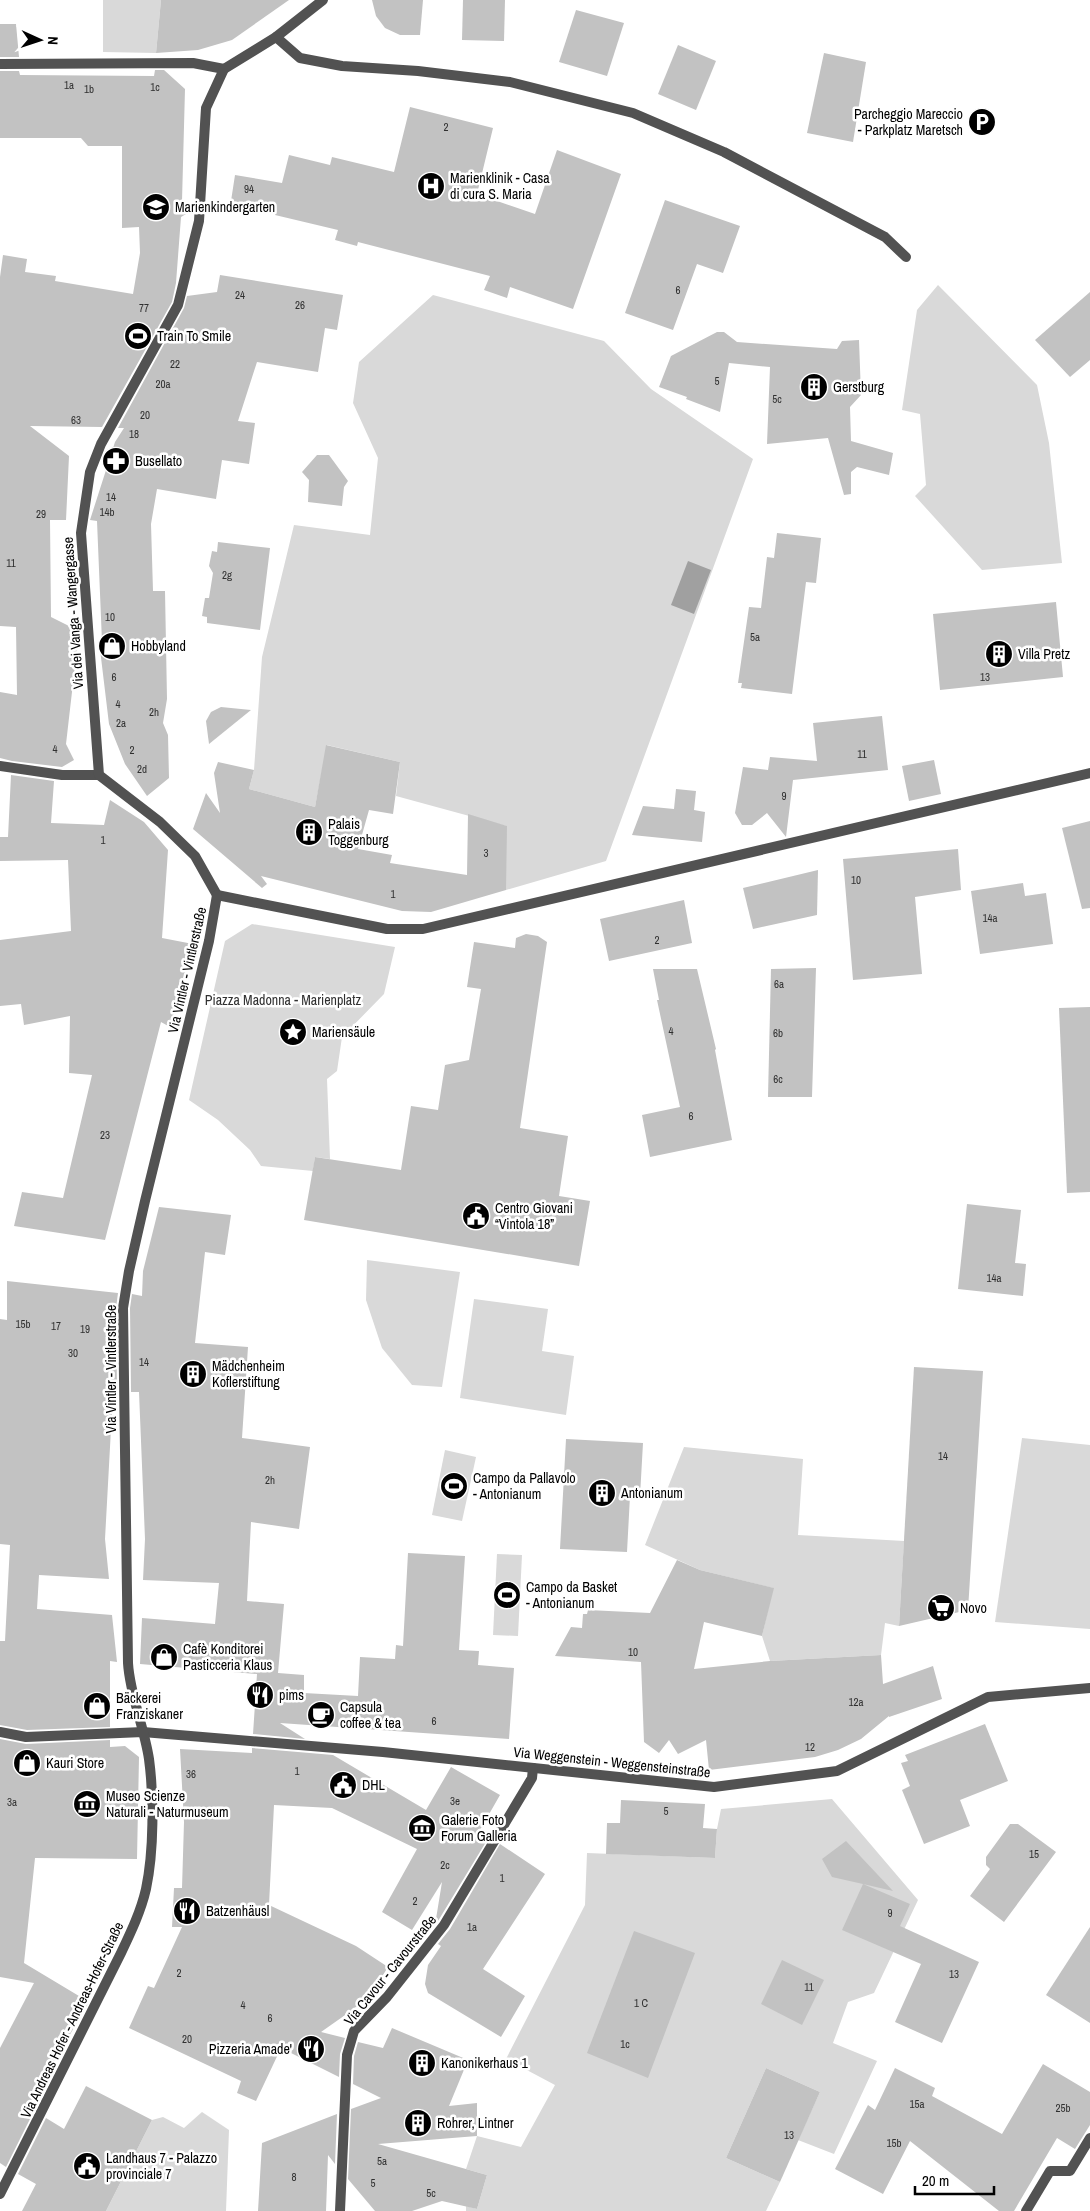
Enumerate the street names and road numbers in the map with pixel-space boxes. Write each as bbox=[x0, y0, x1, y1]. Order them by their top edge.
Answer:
street label: Via dei Vanga - Wangergasse bbox=[59, 536, 87, 690]
street label: Via Vintler - Vintlerstraße bbox=[164, 905, 210, 1035]
street label: Via Vintler - Vintlerstraße bbox=[102, 1305, 120, 1433]
street label: Via Weggenstein - Weggensteinstraße bbox=[513, 1743, 711, 1781]
street label: Via Cavour - Cavourstraße bbox=[340, 1911, 440, 2029]
street label: Via Andreas Hofer - Andreas-Hofer-Straße bbox=[17, 1919, 127, 2121]

